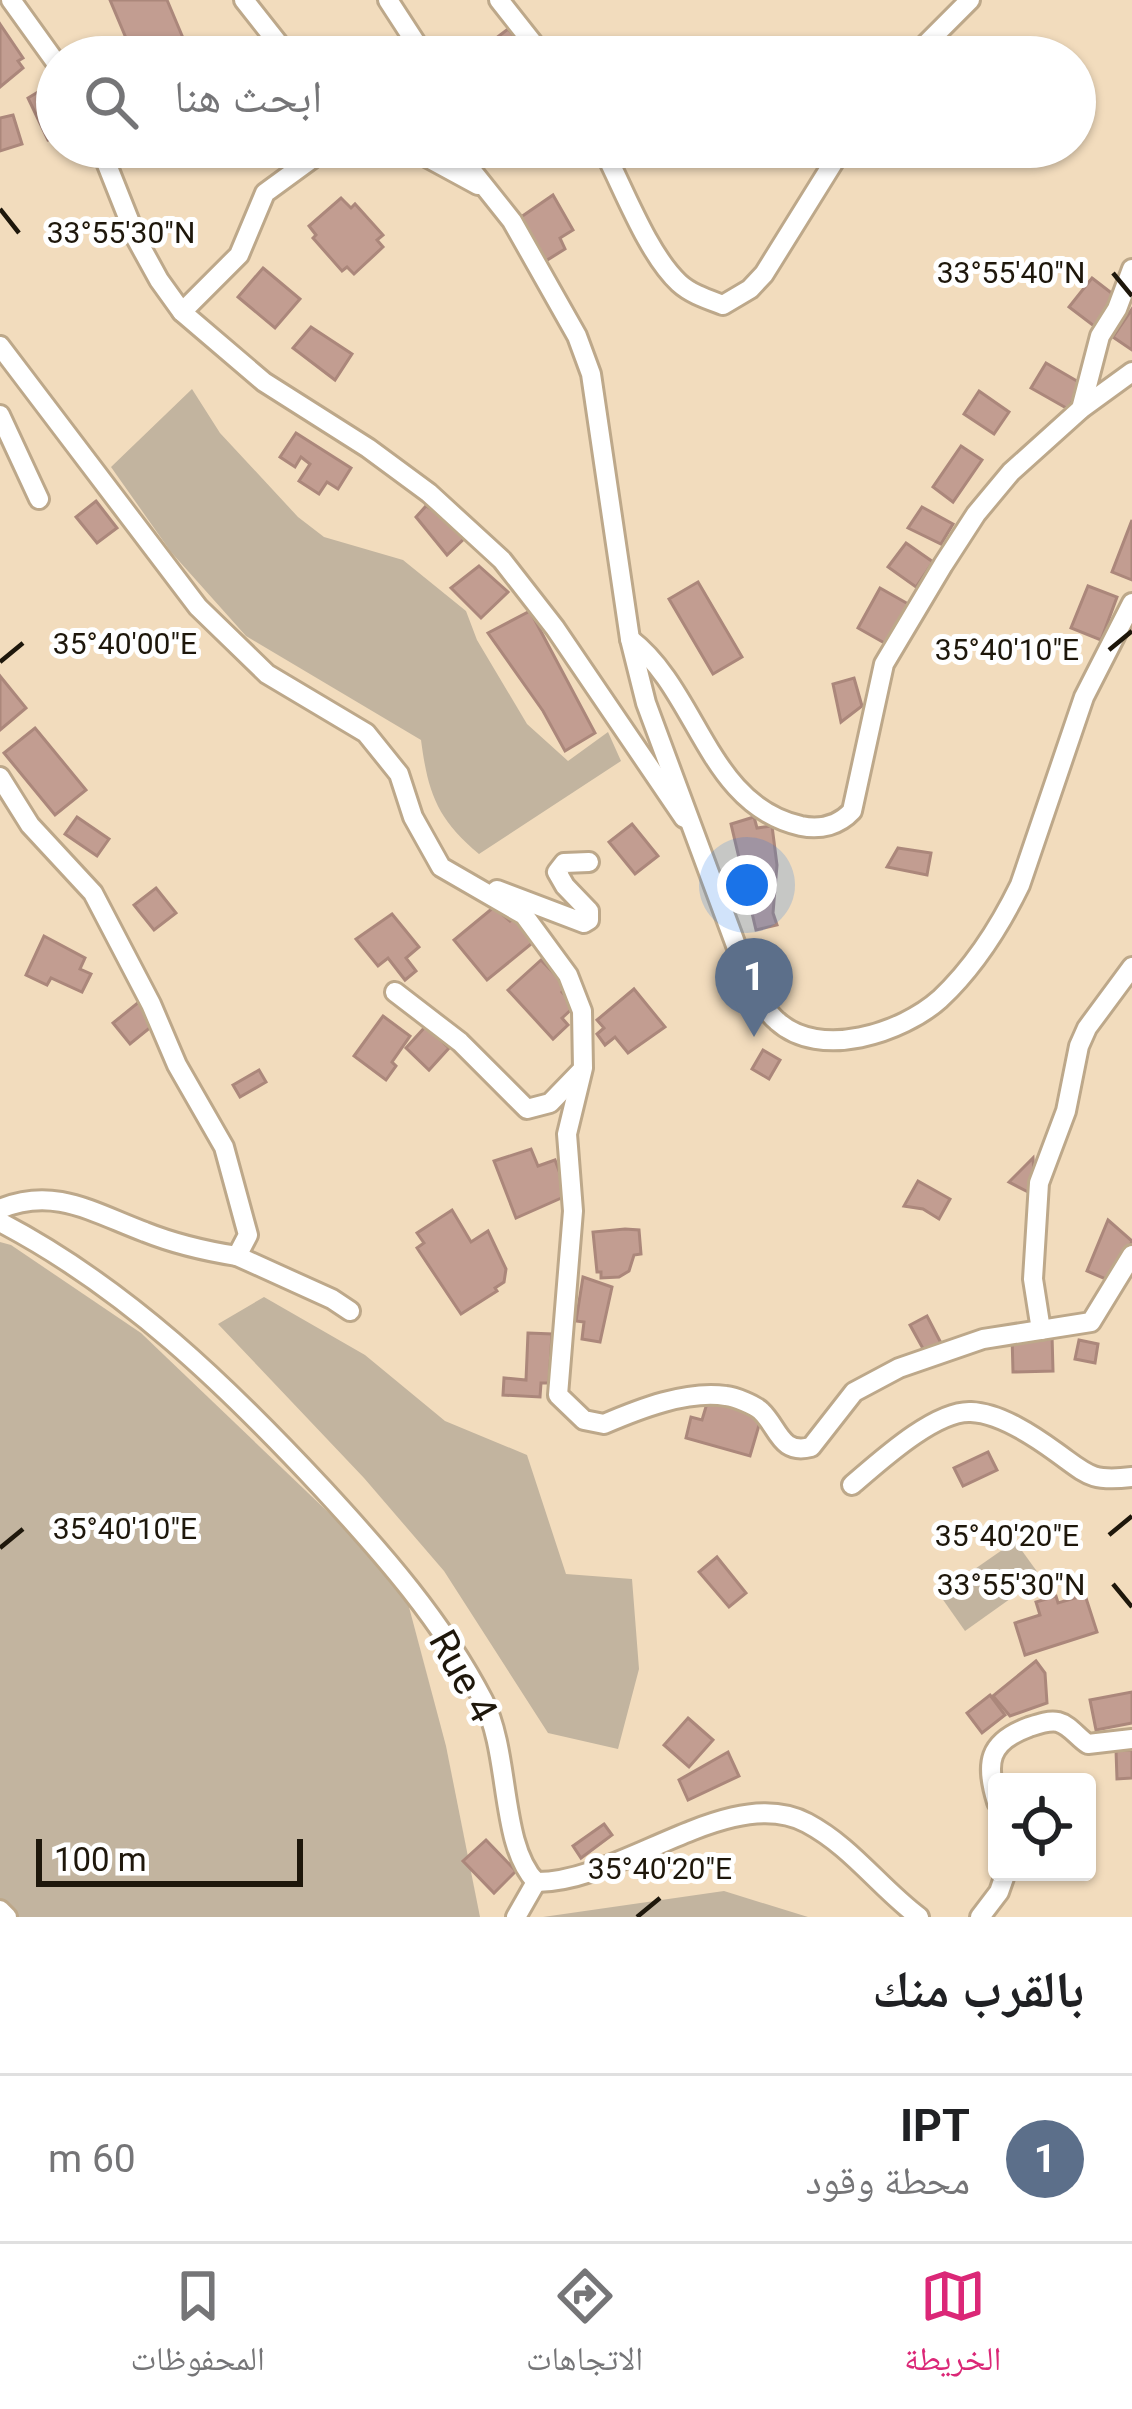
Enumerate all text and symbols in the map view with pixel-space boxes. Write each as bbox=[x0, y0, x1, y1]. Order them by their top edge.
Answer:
search box bbox=[36, 36, 1096, 168]
icon: search bbox=[78, 69, 144, 135]
text: ابحث هنا bbox=[174, 70, 322, 123]
text: 33°55'30"N bbox=[47, 215, 195, 250]
text: 33°55'40"N bbox=[937, 255, 1085, 290]
text: 35°40'00"E bbox=[53, 626, 197, 661]
text: 35°40'10"E bbox=[935, 632, 1079, 667]
your location bbox=[717, 855, 777, 915]
pin: 1 bbox=[715, 938, 793, 1037]
text: 35°40'10"E bbox=[53, 1511, 197, 1546]
text: 35°40'20"E bbox=[935, 1518, 1079, 1553]
text: 33°55'30"N bbox=[937, 1567, 1085, 1602]
street label: Rue 4 bbox=[419, 1622, 507, 1730]
map controls bbox=[988, 1773, 1096, 1881]
button: locate bbox=[988, 1773, 1096, 1881]
scale bar bbox=[36, 1833, 303, 1886]
text: 100 m bbox=[54, 1840, 147, 1879]
text: 35°40'20"E bbox=[588, 1851, 732, 1886]
text: بالقرب منك bbox=[872, 1960, 1084, 2019]
text: IPT bbox=[900, 2099, 970, 2152]
text: 60 m bbox=[48, 2136, 136, 2182]
text: 1 bbox=[1034, 2136, 1056, 2182]
text: محطة وقود bbox=[805, 2158, 970, 2204]
tab: المحفوظات bbox=[131, 2263, 265, 2391]
tab: الاتجاهات bbox=[526, 2263, 643, 2391]
tab: الخريطة bbox=[904, 2263, 1001, 2391]

